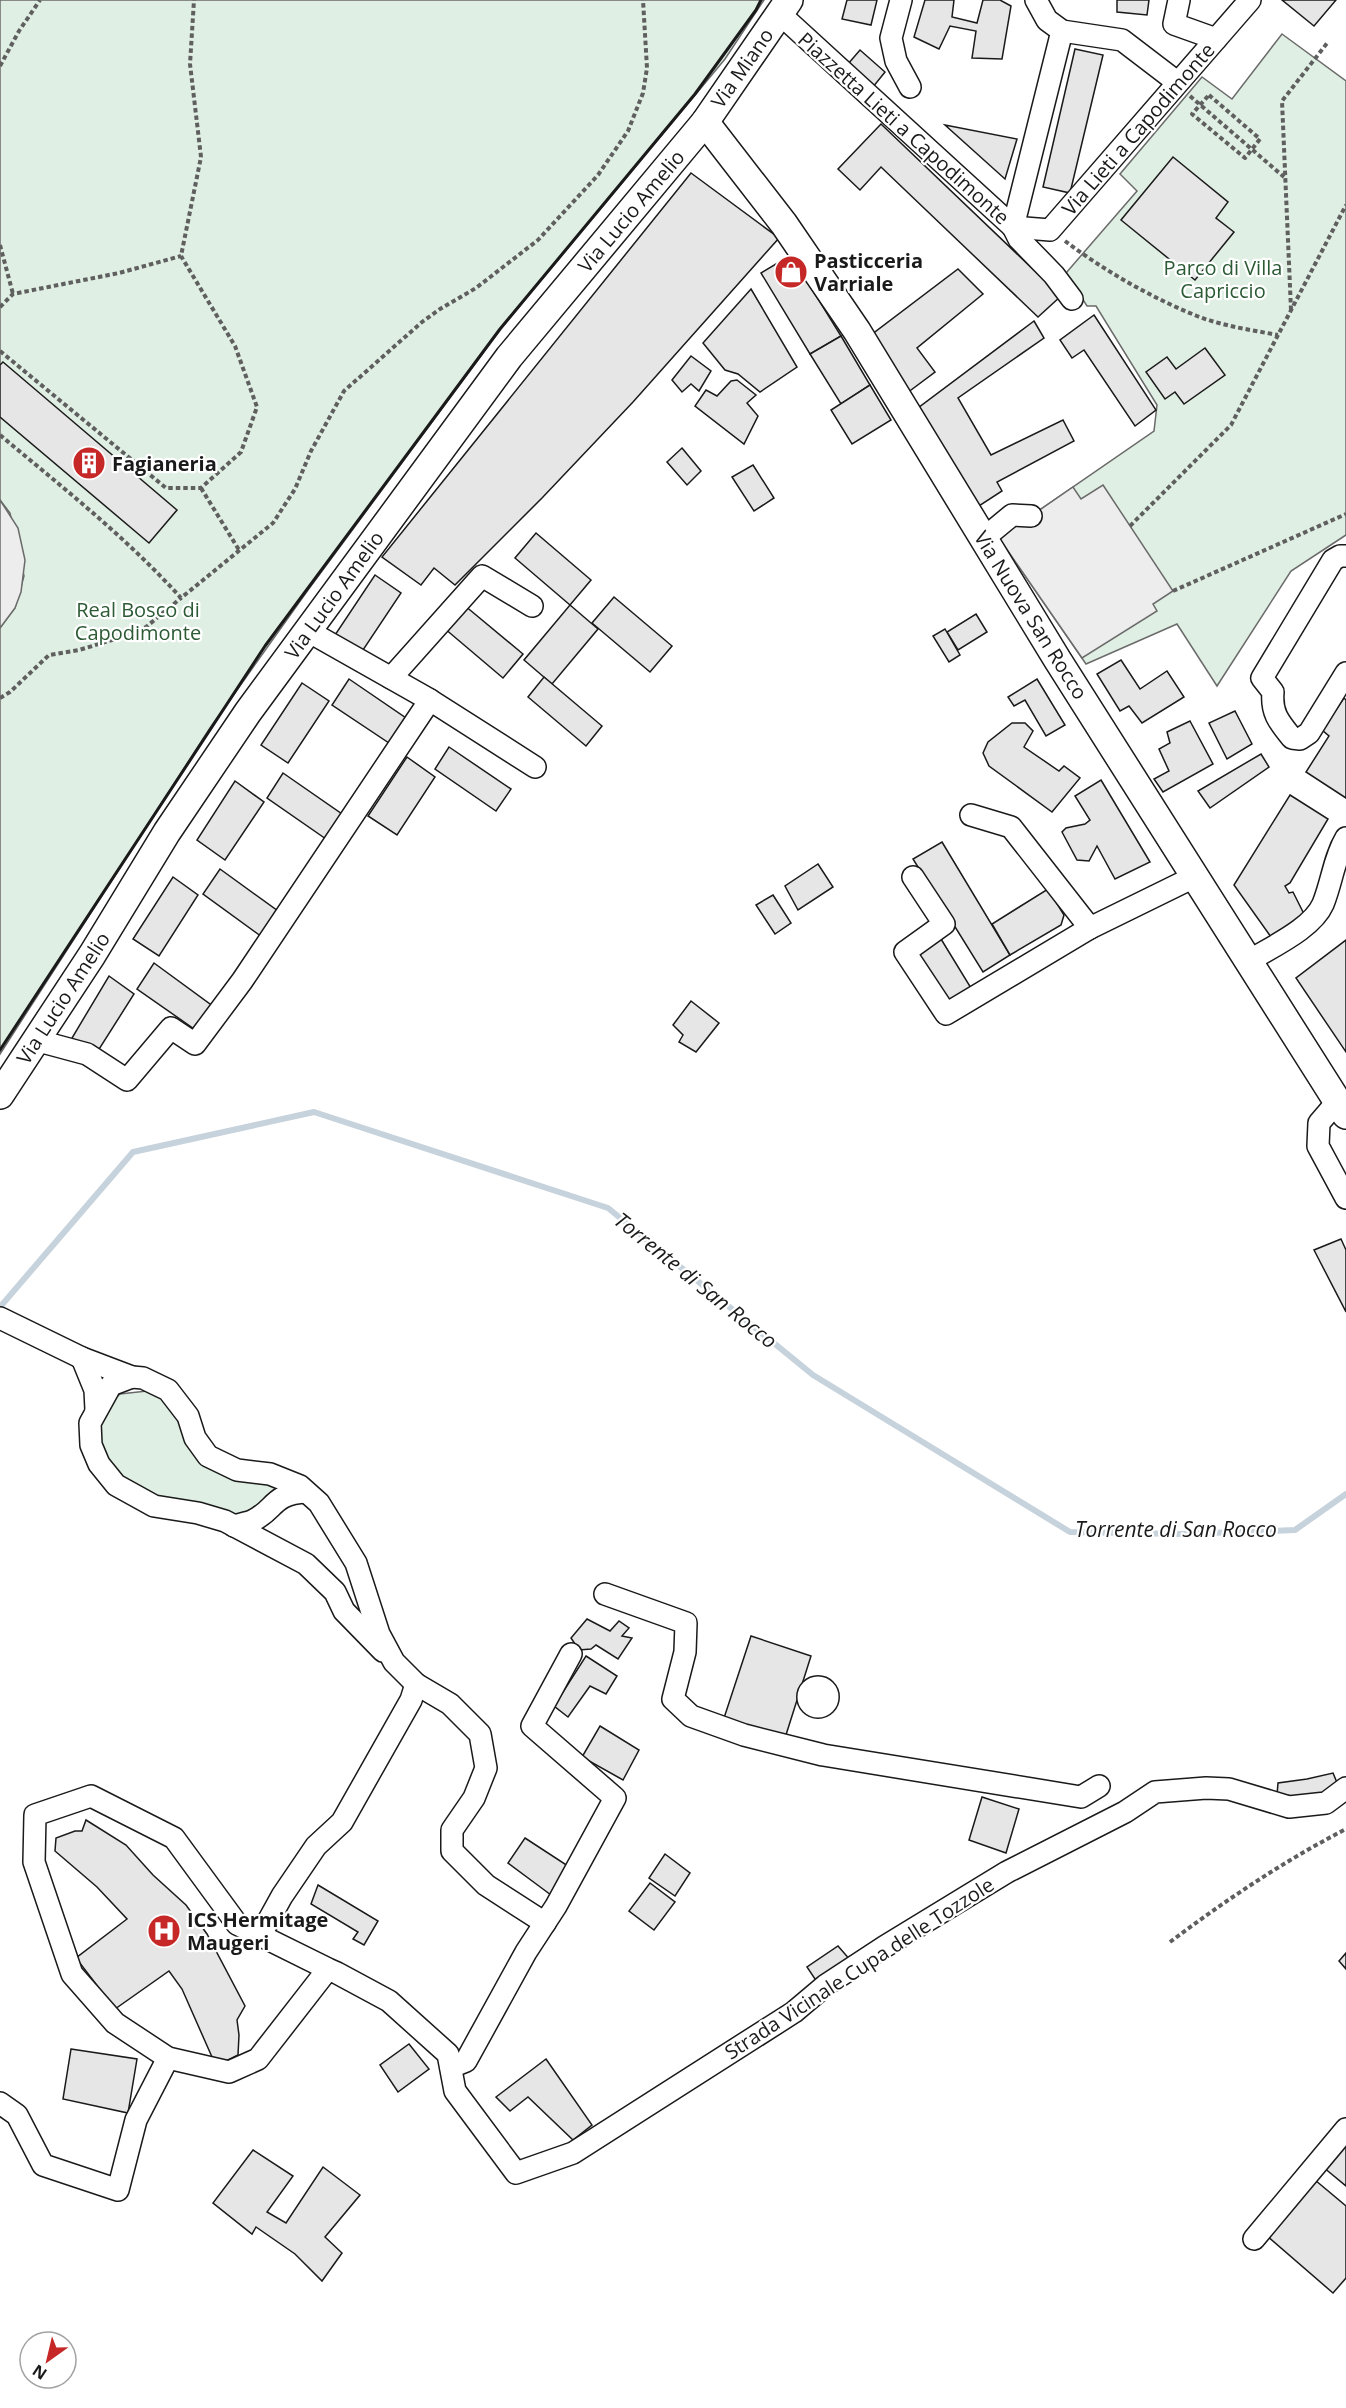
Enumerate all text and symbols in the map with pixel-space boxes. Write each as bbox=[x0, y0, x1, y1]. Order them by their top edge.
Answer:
street label: Via Miano bbox=[705, 23, 779, 113]
street label: Piazzetta Lieti a Capodimonte bbox=[793, 26, 1015, 230]
street label: Via Lieti a Capodimonte bbox=[1056, 37, 1220, 221]
street label: Via Lucio Amelio bbox=[572, 144, 690, 278]
place label: Pasticceria Varriale bbox=[814, 247, 923, 297]
shop icon: Pasticceria Varriale bbox=[773, 254, 809, 290]
park label: Parco di Villa Capriccio bbox=[1164, 254, 1282, 304]
building icon: Fagianeria bbox=[71, 445, 107, 481]
place label: Fagianeria bbox=[112, 450, 217, 477]
street label: Via Lucio Amelio bbox=[278, 525, 390, 665]
street label: Via Nuova San Rocco bbox=[968, 526, 1094, 704]
park label: Real Bosco di Capodimonte bbox=[75, 596, 201, 646]
street label: Via Lucio Amelio bbox=[10, 927, 116, 1069]
water label: Torrente di San Rocco bbox=[609, 1206, 783, 1354]
water label: Torrente di San Rocco bbox=[1075, 1515, 1277, 1543]
street label: Strada Vicinale Cupa delle Tozzole bbox=[719, 1871, 999, 2065]
place label: ICS Hermitage Maugeri bbox=[187, 1906, 328, 1956]
hospital icon: ICS Hermitage Maugeri bbox=[146, 1913, 182, 1949]
north arrow bbox=[18, 2330, 78, 2390]
text: N bbox=[28, 2360, 51, 2385]

